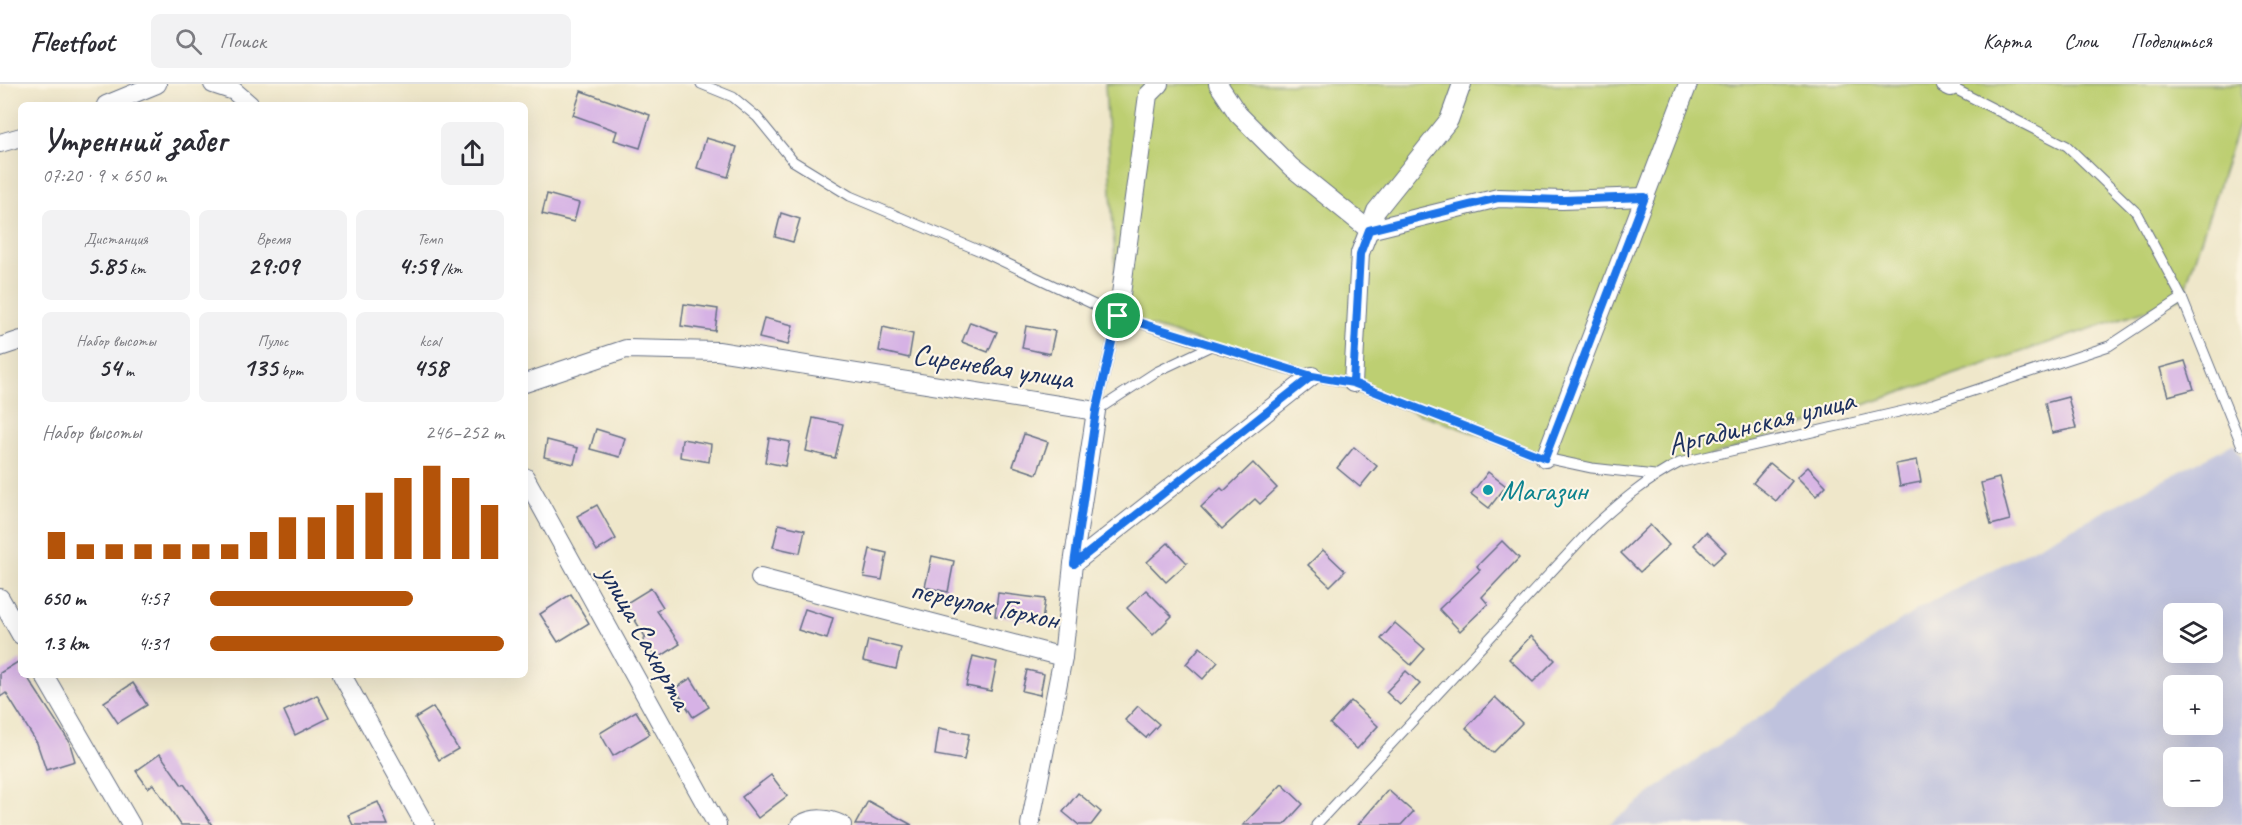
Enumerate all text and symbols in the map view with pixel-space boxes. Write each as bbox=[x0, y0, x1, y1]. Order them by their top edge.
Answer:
search box bbox=[151, 14, 571, 68]
text: Fleetfoot bbox=[30, 24, 115, 59]
icon: search bbox=[172, 25, 205, 58]
text: Поиск bbox=[220, 27, 266, 55]
text: Карта bbox=[1983, 28, 2031, 54]
text: Слои bbox=[2064, 28, 2098, 54]
text: Поделиться bbox=[2131, 28, 2212, 54]
text: Утренний забег bbox=[42, 119, 226, 161]
button: share bbox=[441, 122, 504, 185]
text: 07:20 · 9 × 650 m bbox=[42, 163, 166, 188]
text: Дистанция bbox=[84, 229, 148, 249]
text: Время bbox=[256, 229, 290, 249]
text: Темп bbox=[417, 229, 443, 249]
text: 5.85 bbox=[87, 249, 126, 282]
text: 29:09 bbox=[247, 249, 299, 282]
text: 4:59 bbox=[398, 249, 437, 282]
text: km bbox=[126, 259, 145, 279]
text: /km bbox=[437, 259, 462, 279]
pin bbox=[1092, 290, 1143, 341]
icon: arrive bbox=[1101, 299, 1134, 332]
text: Набор высоты bbox=[76, 331, 156, 351]
text: Пульс bbox=[258, 331, 288, 351]
text: kcal bbox=[419, 331, 441, 351]
street label: Сиреневая улица bbox=[910, 335, 1078, 398]
text: 54 bbox=[98, 351, 121, 384]
text: 135 bbox=[243, 351, 277, 384]
text: 458 bbox=[413, 351, 447, 384]
text: m bbox=[121, 361, 134, 381]
text: bpm bbox=[277, 361, 303, 381]
street label: Аргадинская улица bbox=[1664, 380, 1860, 464]
text: Набор высоты bbox=[42, 420, 141, 445]
text: 246–252 m bbox=[425, 420, 504, 445]
place label: Магазин bbox=[1500, 471, 1590, 509]
marker: Магазин bbox=[1481, 483, 1495, 497]
street label: улица Сахюрта bbox=[590, 556, 703, 718]
street label: переулок Горхон bbox=[907, 570, 1065, 639]
text: 650 m bbox=[42, 586, 85, 611]
text: 4:57 bbox=[138, 586, 169, 611]
map controls bbox=[2163, 603, 2223, 807]
button: layers bbox=[2163, 603, 2223, 663]
text: 1.3 km bbox=[42, 631, 89, 656]
text: 4:31 bbox=[138, 631, 169, 656]
button: + bbox=[2163, 675, 2223, 735]
button: − bbox=[2163, 747, 2223, 807]

